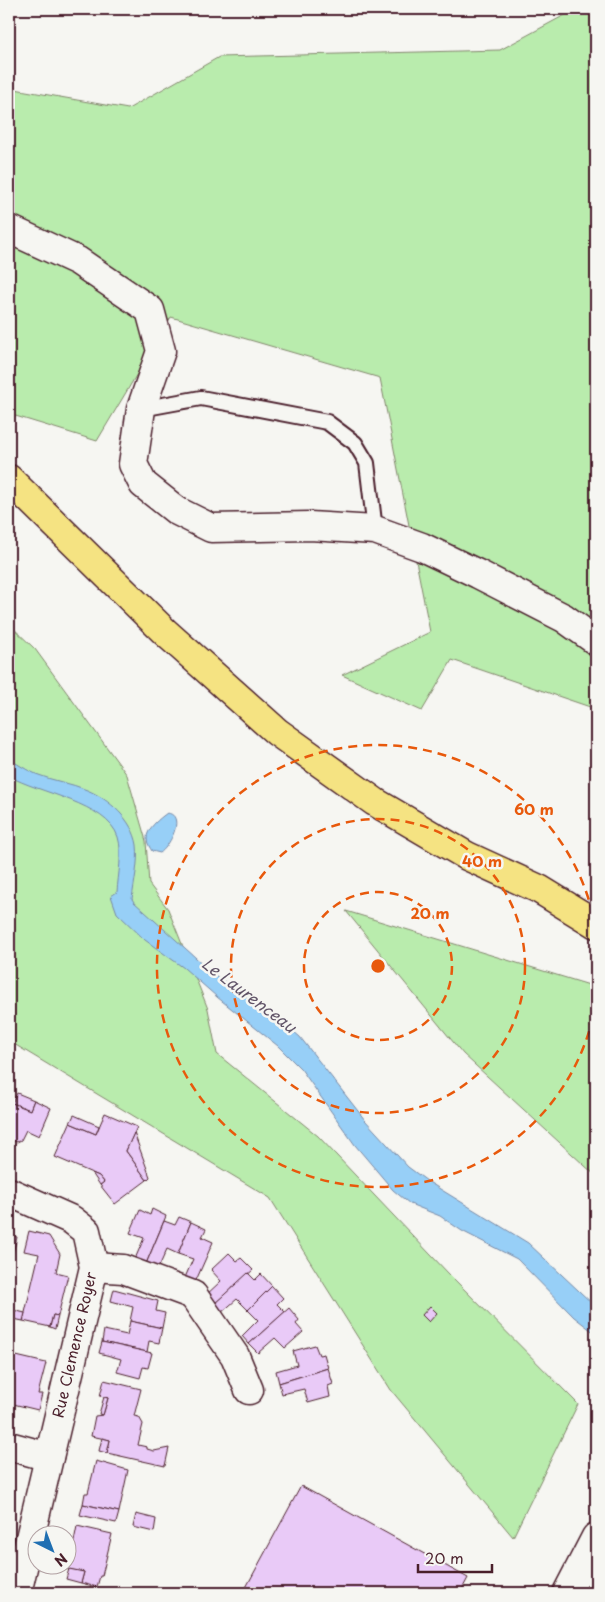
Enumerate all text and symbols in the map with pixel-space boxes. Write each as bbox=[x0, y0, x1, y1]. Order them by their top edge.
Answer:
text: 60 m bbox=[514, 797, 554, 820]
text: 40 m bbox=[462, 849, 502, 872]
text: 20 m bbox=[411, 901, 449, 924]
water label: Le Laurenceau bbox=[197, 951, 303, 1039]
centre of rings bbox=[369, 957, 387, 975]
street label: Rue Clemence Royer bbox=[46, 1269, 102, 1420]
north arrow bbox=[28, 1524, 78, 1574]
scale bar bbox=[418, 1542, 491, 1574]
text: 20 m bbox=[425, 1546, 464, 1569]
text: N bbox=[50, 1549, 72, 1572]

